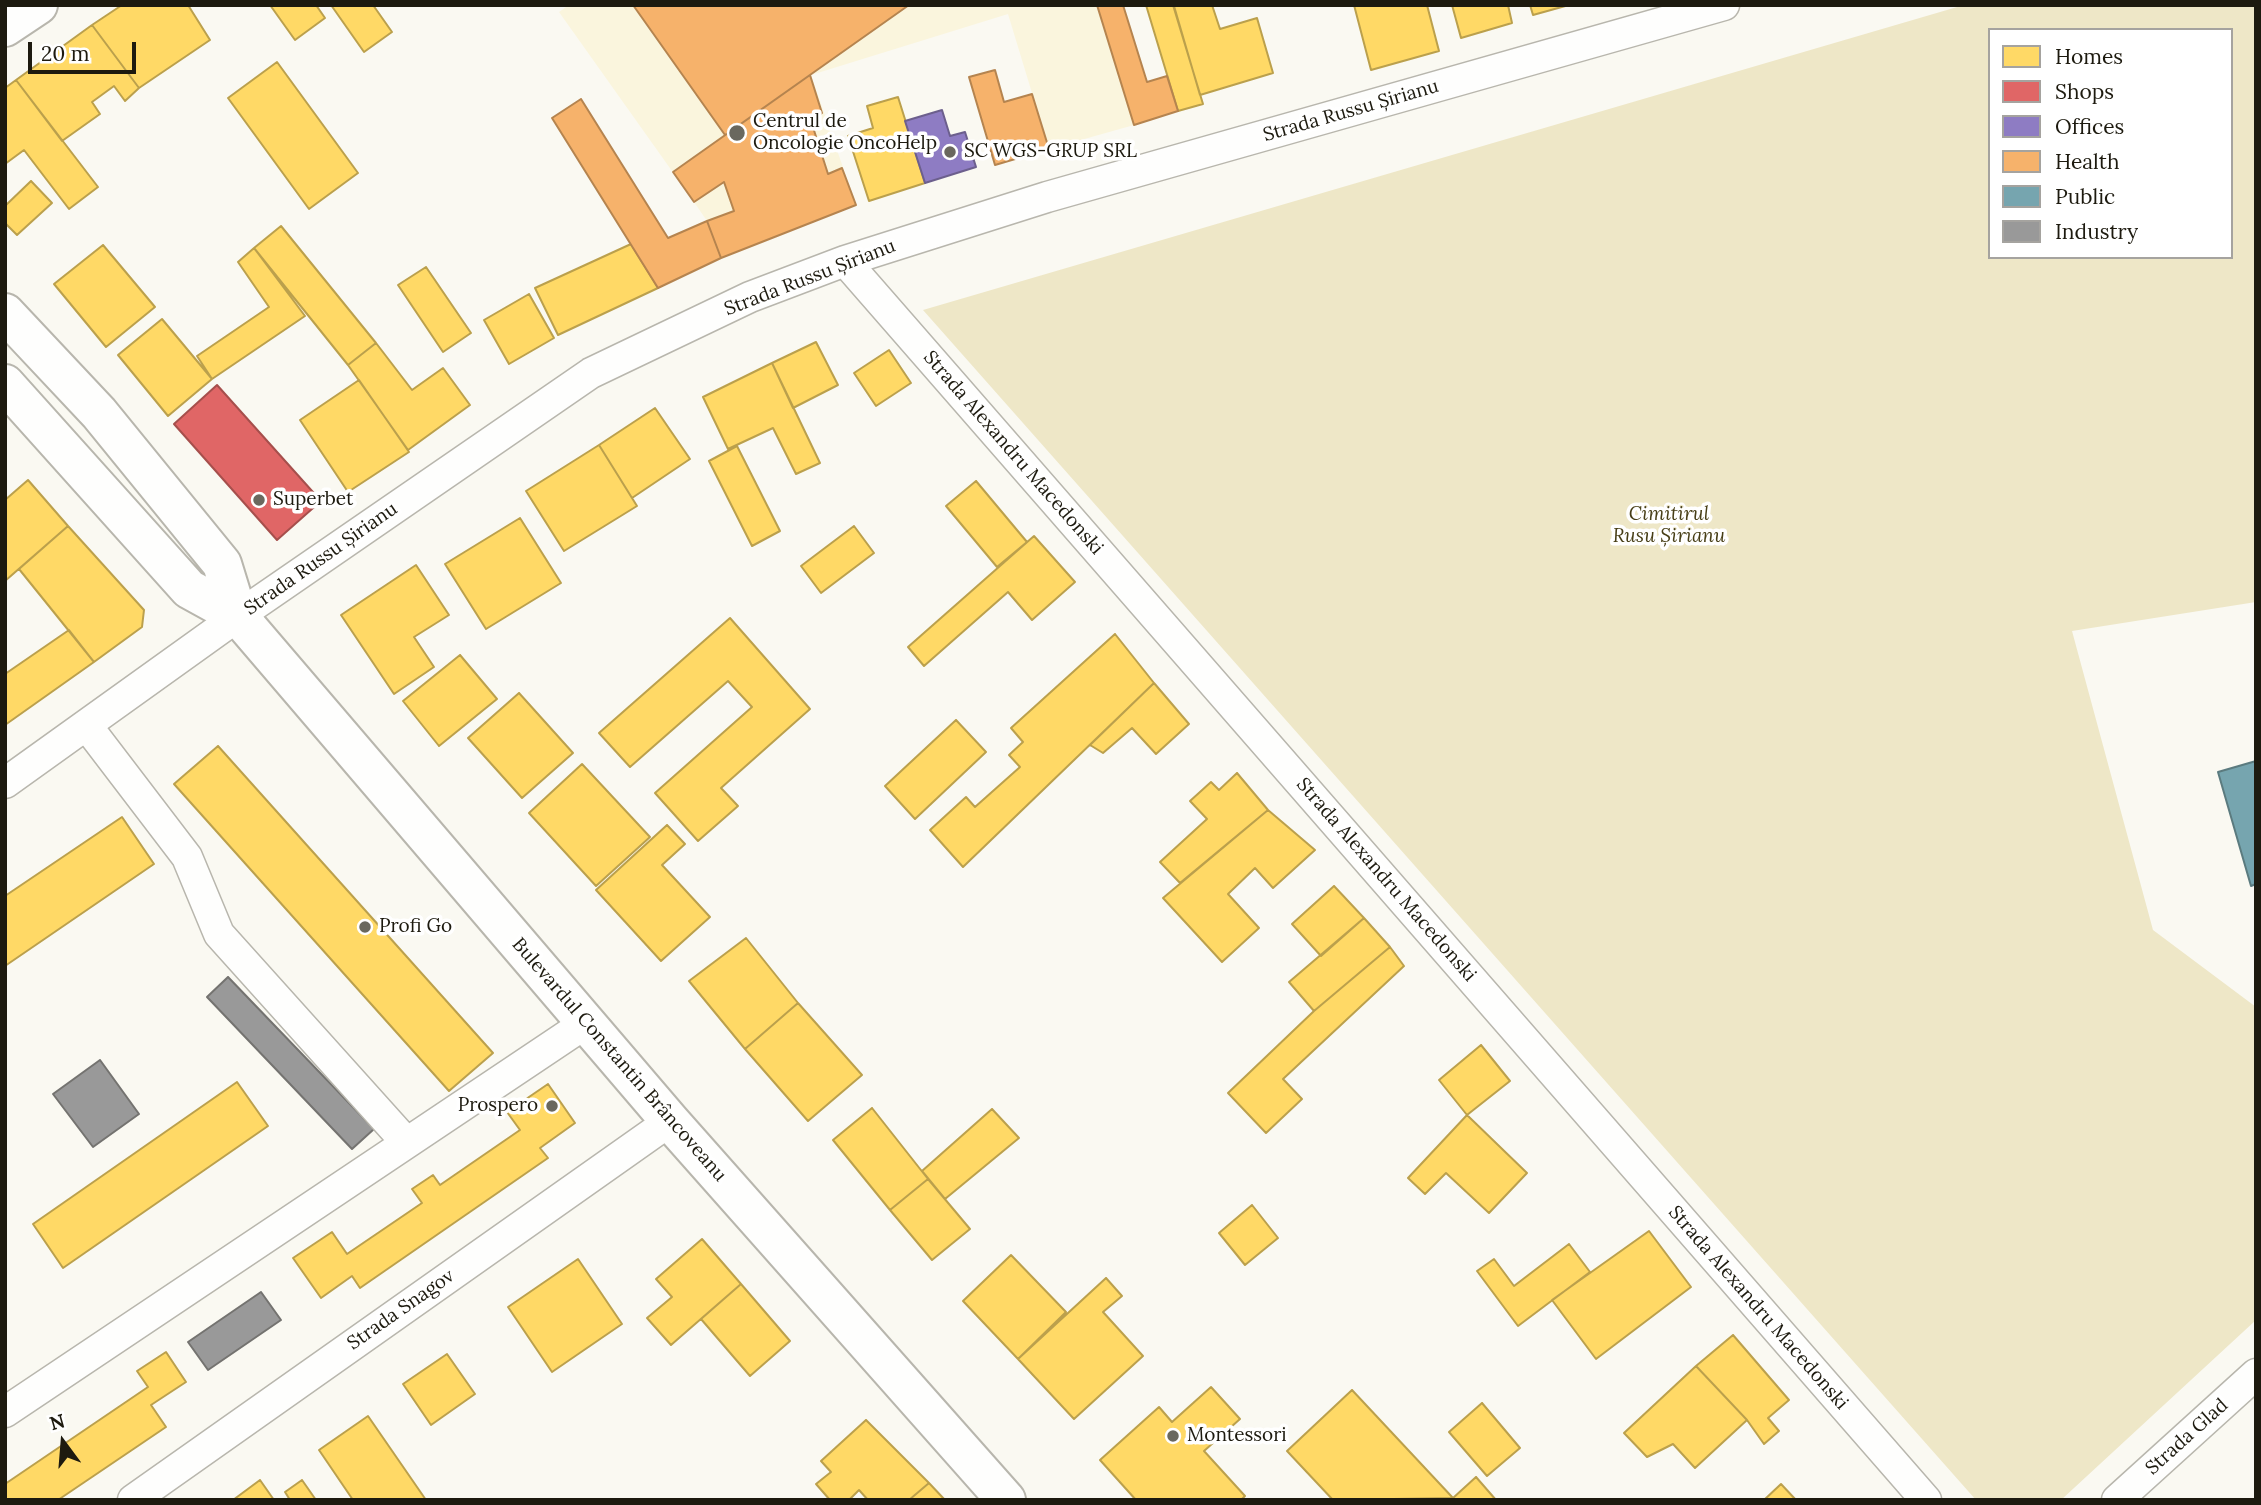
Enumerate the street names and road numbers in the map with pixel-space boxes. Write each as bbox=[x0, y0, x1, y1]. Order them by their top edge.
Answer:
street label: Strada Russu Șirianu bbox=[1261, 75, 1441, 147]
street label: Strada Russu Șirianu bbox=[721, 235, 899, 321]
street label: Strada Alexandru Macedonski bbox=[918, 346, 1108, 560]
street label: Strada Russu Șirianu bbox=[240, 498, 402, 620]
street label: Strada Alexandru Macedonski bbox=[1291, 773, 1481, 987]
street label: Bulevardul Constantin Brâncoveanu bbox=[507, 933, 731, 1187]
street label: Strada Alexandru Macedonski bbox=[1663, 1201, 1853, 1415]
street label: Strada Snagov bbox=[343, 1265, 459, 1355]
street label: Strada Glad bbox=[2141, 1394, 2233, 1480]

